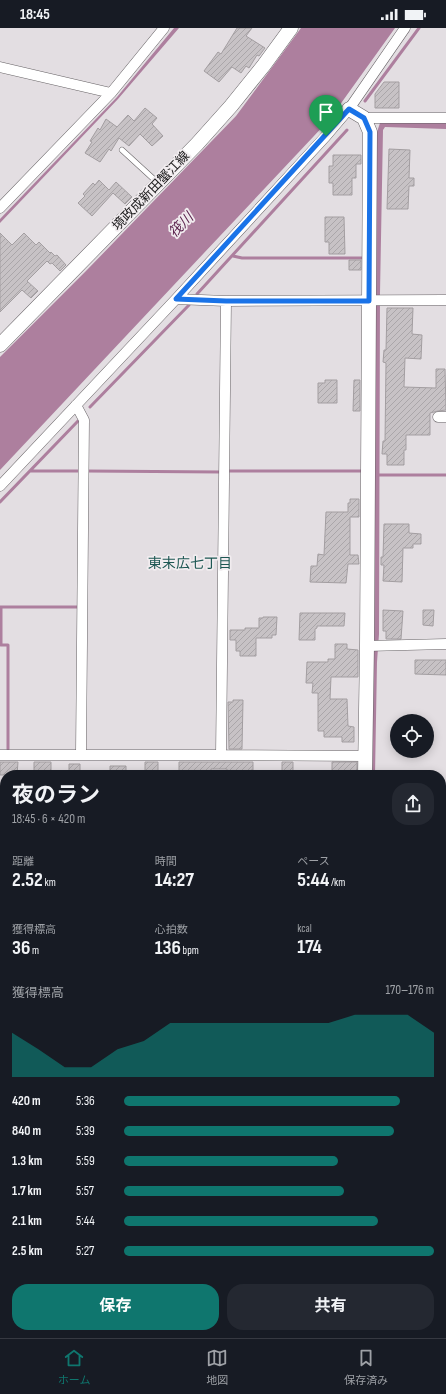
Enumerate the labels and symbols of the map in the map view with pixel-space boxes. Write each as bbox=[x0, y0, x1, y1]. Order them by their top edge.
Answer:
pin bbox=[309, 95, 343, 136]
street label: 境政成新田蟹江線 bbox=[109, 148, 193, 234]
water label: 筏川 bbox=[165, 208, 198, 241]
district label: 東末広七丁目 bbox=[148, 555, 232, 572]

